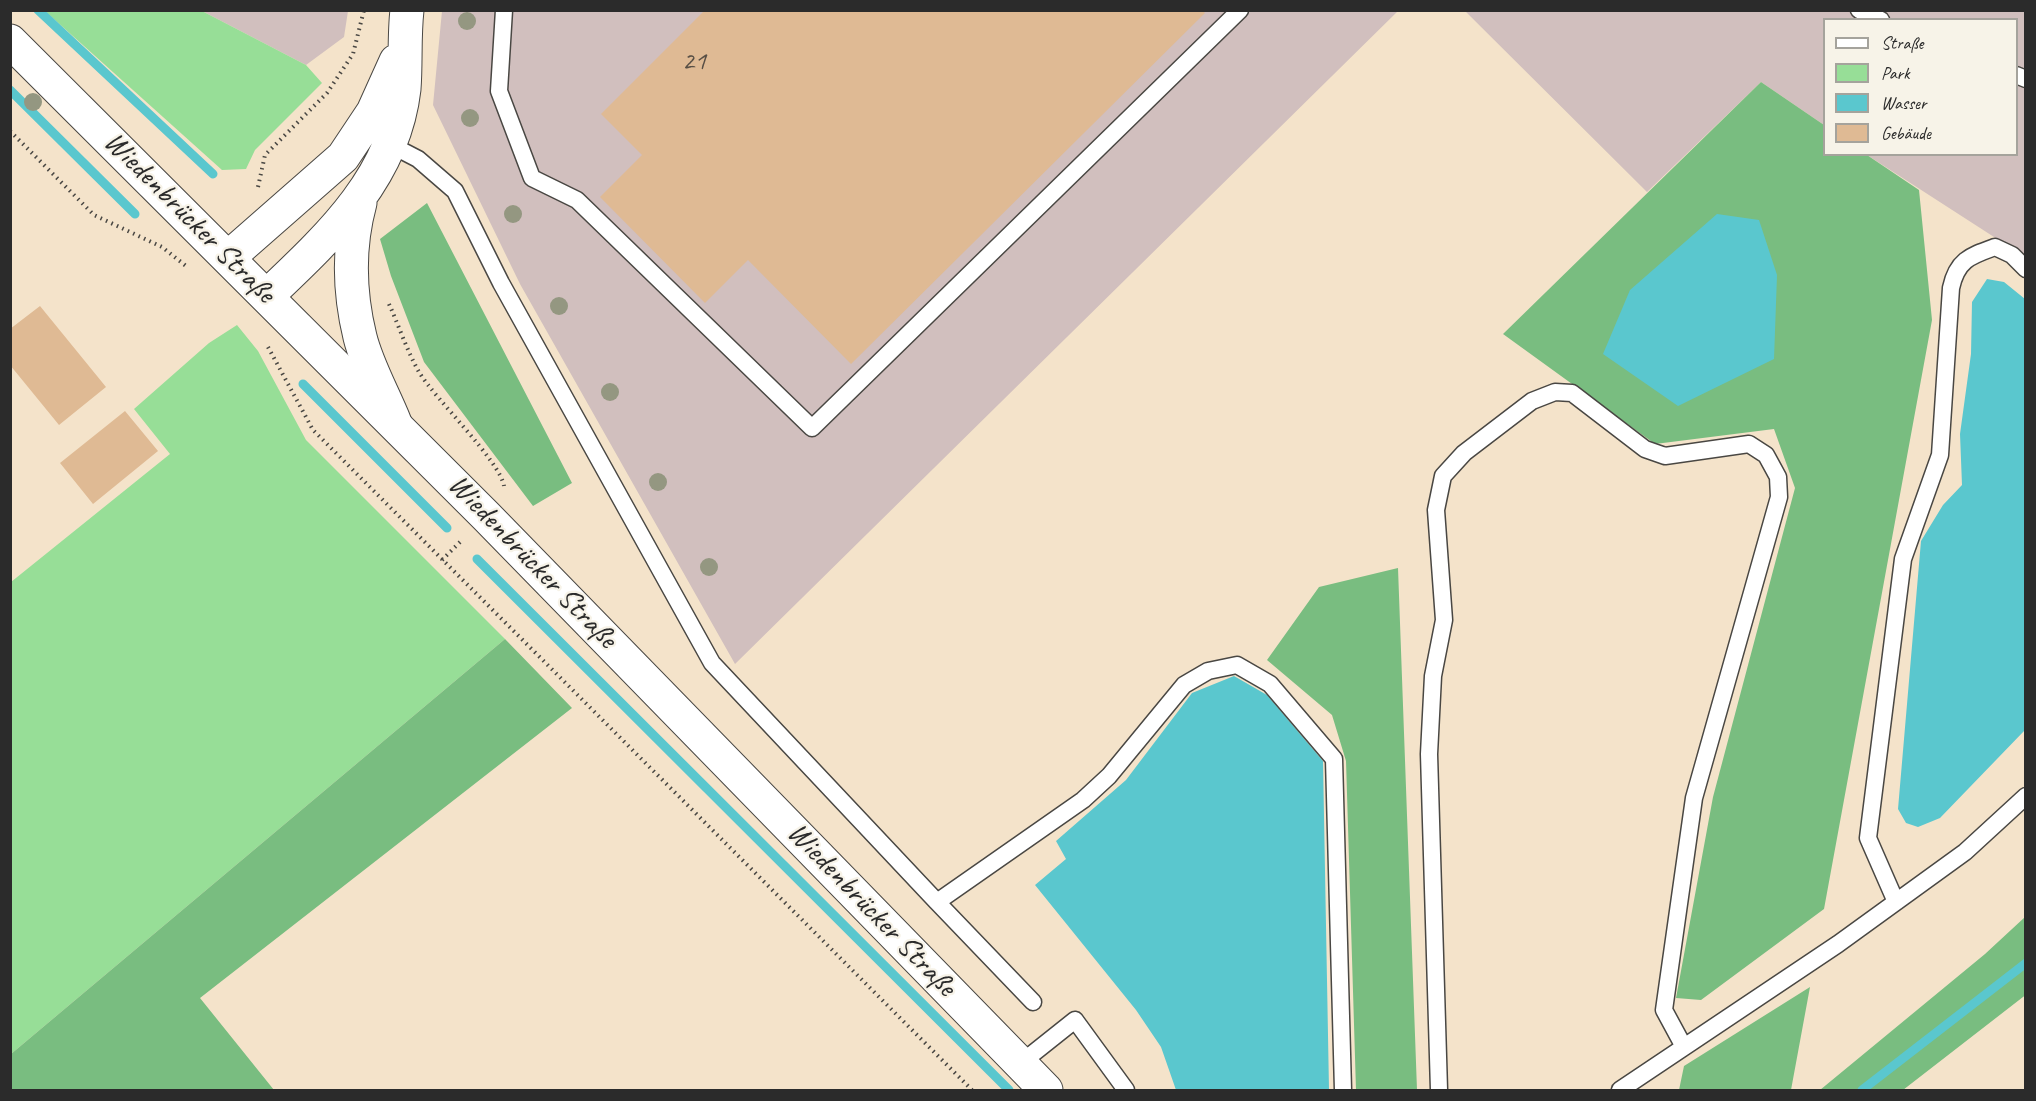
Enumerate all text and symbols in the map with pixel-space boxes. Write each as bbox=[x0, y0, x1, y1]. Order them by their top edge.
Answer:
legend bbox=[1823, 18, 2018, 156]
text: Straße bbox=[1881, 32, 1923, 54]
house number: 21 bbox=[682, 46, 706, 78]
text: Park bbox=[1881, 62, 1910, 84]
text: Wasser bbox=[1881, 92, 1926, 114]
text: Gebäude bbox=[1881, 122, 1931, 144]
street label: Wiedenbrücker Straße bbox=[96, 125, 282, 311]
street label: Wiedenbrücker Straße bbox=[440, 468, 624, 656]
street label: Wiedenbrücker Straße bbox=[779, 816, 963, 1004]

